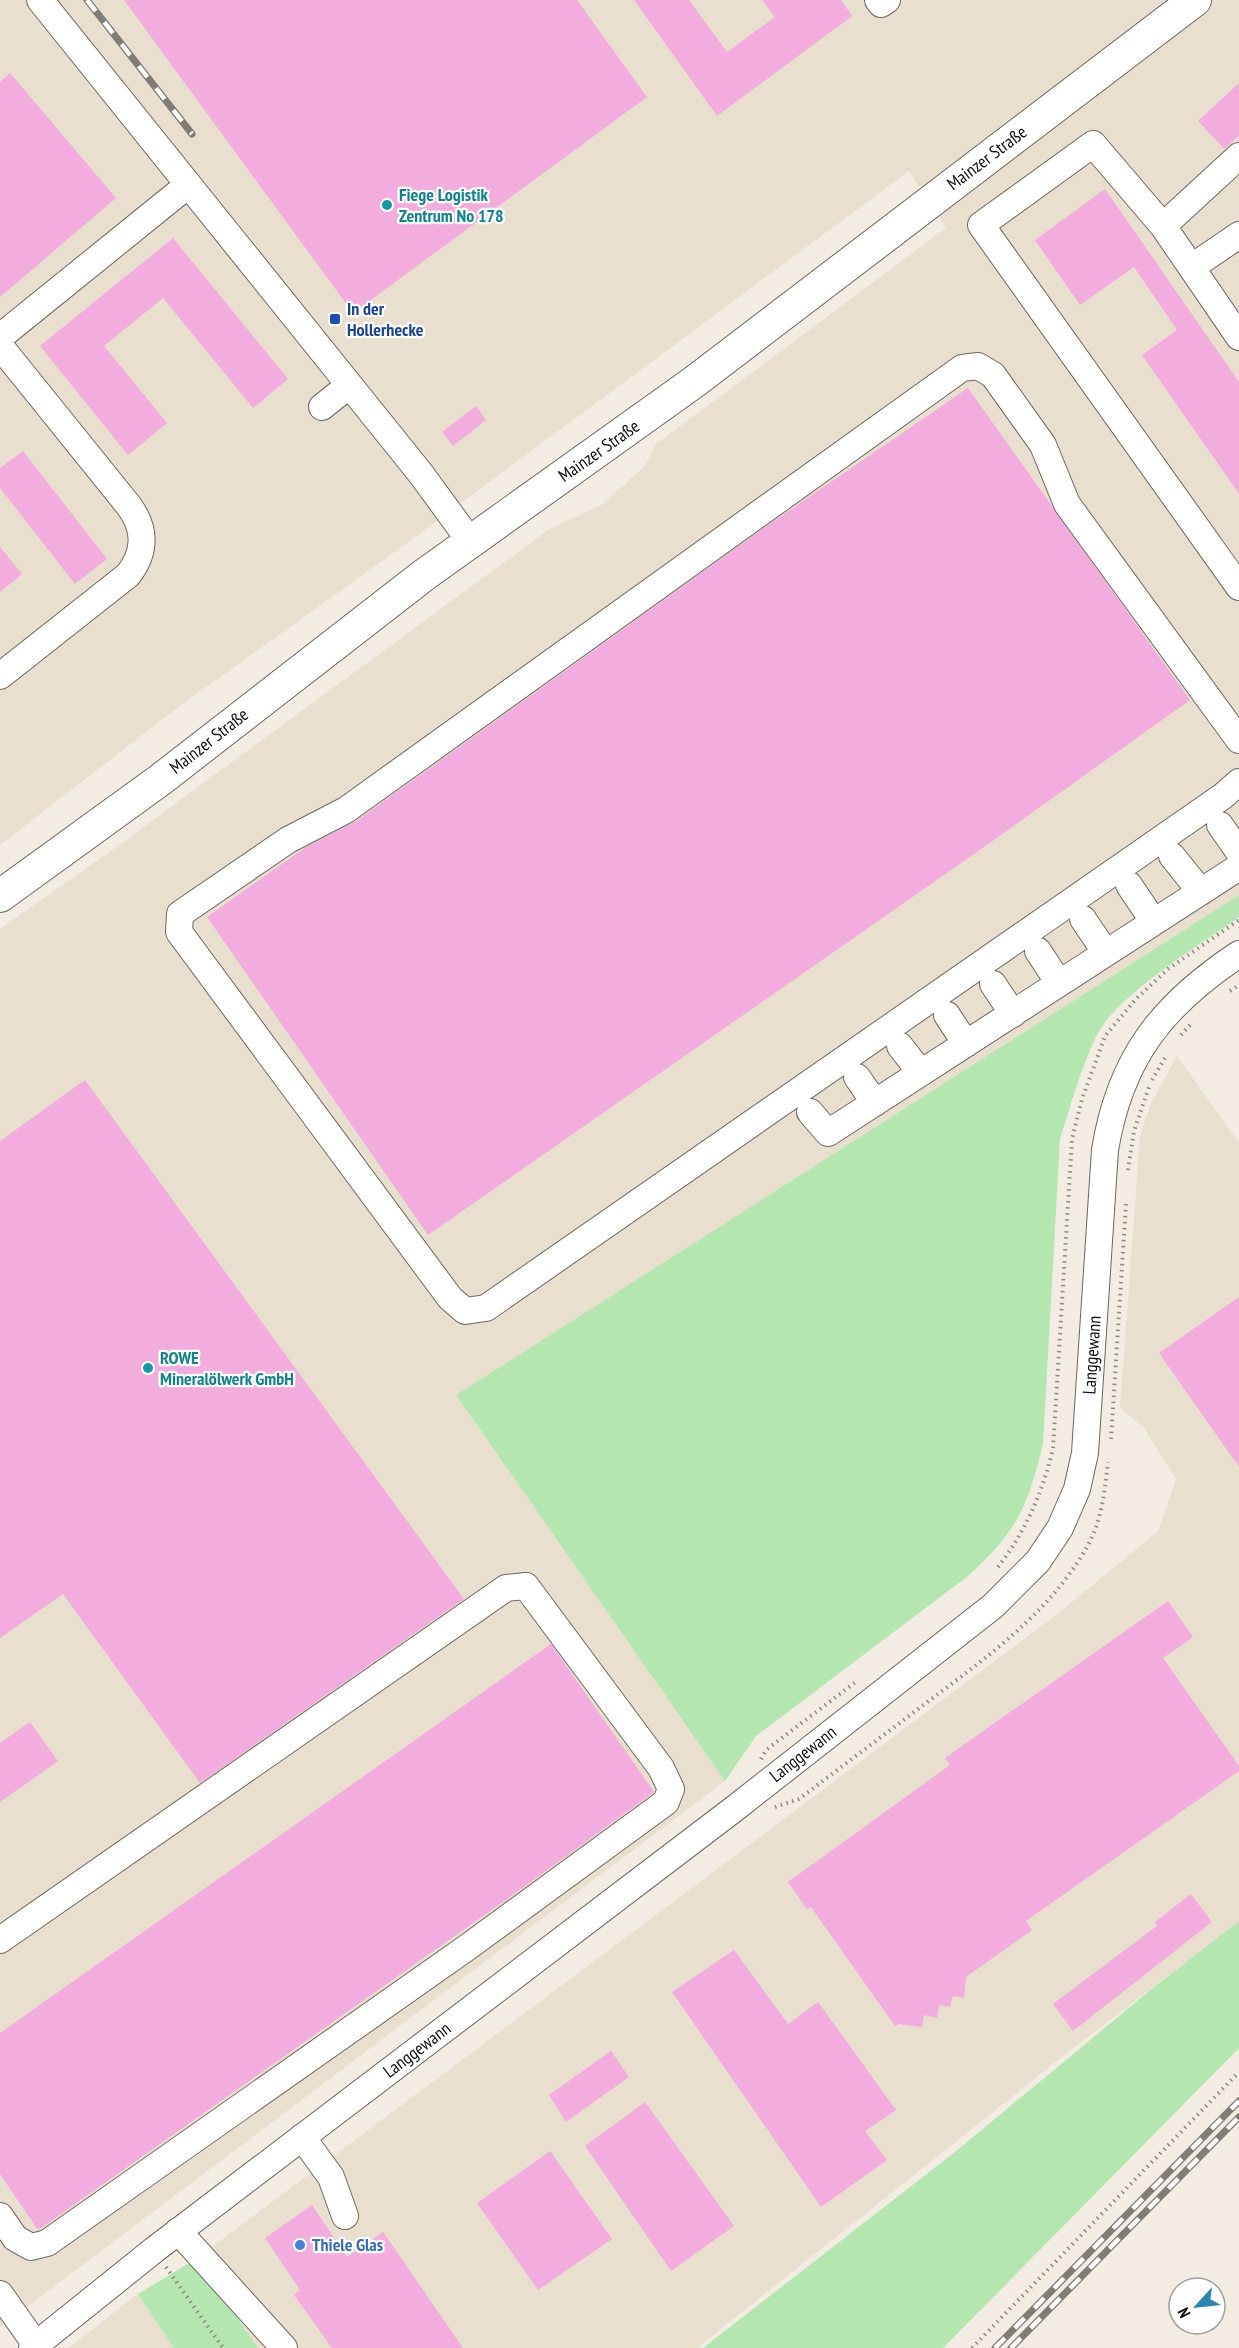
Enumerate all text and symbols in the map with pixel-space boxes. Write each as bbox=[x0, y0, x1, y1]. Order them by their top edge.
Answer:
street label: Mainzer Straße bbox=[942, 120, 1031, 195]
place label: Fiege Logistik Zentrum No 178 bbox=[399, 183, 504, 227]
marker: Fiege Logistik Zentrum No 178 bbox=[380, 198, 394, 212]
place label: In der Hollerhecke bbox=[347, 297, 424, 341]
marker: In der Hollerhecke bbox=[328, 312, 342, 326]
street label: Mainzer Straße bbox=[554, 414, 644, 487]
street label: Mainzer Straße bbox=[165, 703, 253, 779]
street label: Langgewann bbox=[1077, 1315, 1106, 1395]
place label: ROWE Mineralölwerk GmbH bbox=[160, 1346, 294, 1390]
marker: ROWE Mineralölwerk GmbH bbox=[141, 1361, 155, 1375]
street label: Langgewann bbox=[765, 1720, 841, 1787]
street label: Langgewann bbox=[378, 2017, 455, 2082]
place label: Thiele Glas bbox=[312, 2233, 383, 2256]
marker: Thiele Glas bbox=[293, 2238, 307, 2252]
north arrow bbox=[1167, 2276, 1227, 2336]
text: N bbox=[1173, 2304, 1195, 2321]

